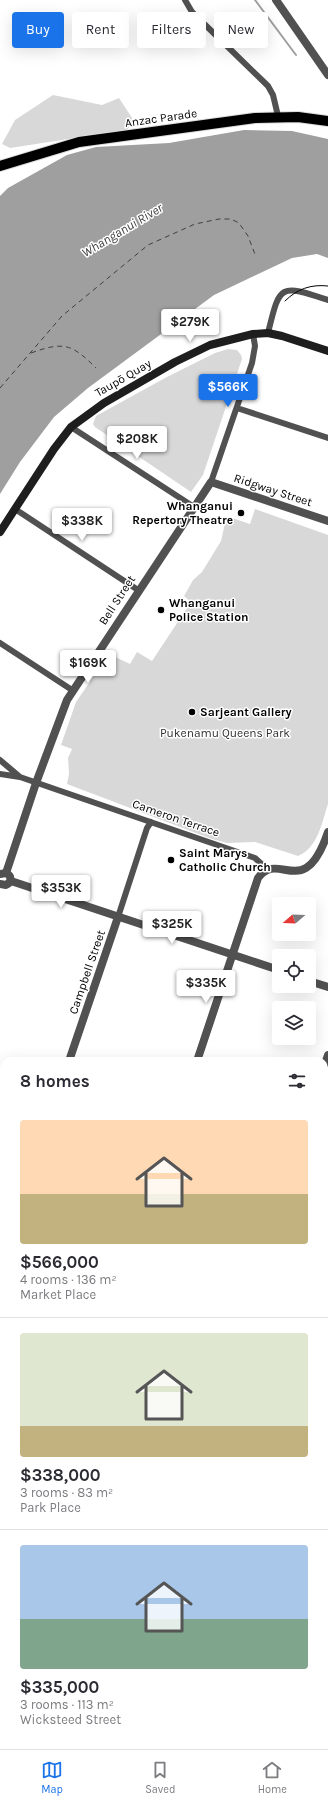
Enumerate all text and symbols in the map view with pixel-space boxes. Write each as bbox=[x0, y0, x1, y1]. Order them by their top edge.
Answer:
chip: Buy bbox=[12, 12, 64, 48]
chip: Rent bbox=[72, 12, 129, 48]
chip: Filters bbox=[137, 12, 206, 48]
chip: New bbox=[214, 12, 268, 48]
street label: Anzac Parade bbox=[124, 106, 198, 130]
water label: Whanganui River bbox=[79, 200, 166, 260]
pin: $279K bbox=[162, 309, 218, 343]
text: $279K bbox=[170, 314, 210, 329]
street label: Taupō Quay bbox=[92, 356, 154, 400]
pin: $566K bbox=[200, 374, 256, 408]
text: $566K bbox=[208, 379, 248, 394]
pin: $208K bbox=[109, 426, 165, 460]
text: $208K bbox=[116, 431, 158, 446]
street label: Ridgway Street bbox=[232, 471, 314, 509]
place label: Whanganui Repertory Theatre bbox=[132, 499, 233, 527]
pin: $338K bbox=[54, 508, 110, 542]
marker: Whanganui Repertory Theatre bbox=[236, 508, 246, 518]
text: $338K bbox=[61, 513, 103, 528]
street label: Bell Street bbox=[96, 572, 138, 627]
place label: Whanganui Police Station bbox=[169, 596, 248, 624]
marker: Whanganui Police Station bbox=[156, 605, 166, 615]
pin: $169K bbox=[60, 650, 116, 684]
text: $169K bbox=[69, 655, 107, 670]
place label: Sarjeant Gallery bbox=[200, 705, 292, 719]
marker: Sarjeant Gallery bbox=[187, 707, 197, 717]
park label: Pukenamu Queens Park bbox=[160, 726, 290, 740]
street label: Cameron Terrace bbox=[131, 797, 221, 839]
place label: Saint Marys Catholic Church bbox=[179, 846, 271, 874]
marker: Saint Marys Catholic Church bbox=[166, 855, 176, 865]
pin: $353K bbox=[33, 875, 89, 909]
text: $353K bbox=[40, 880, 82, 895]
north arrow bbox=[272, 897, 316, 941]
map controls bbox=[272, 897, 316, 1045]
pin: $325K bbox=[144, 911, 200, 945]
text: $325K bbox=[152, 916, 192, 931]
street label: Campbell Street bbox=[66, 928, 108, 1016]
button: locate bbox=[272, 949, 316, 993]
pin: $335K bbox=[178, 970, 234, 1004]
text: $335K bbox=[185, 975, 227, 990]
button: layers bbox=[272, 1001, 316, 1045]
icon: filters bbox=[286, 1070, 308, 1092]
text: 8 homes bbox=[20, 1071, 90, 1091]
icon: home bbox=[128, 1146, 200, 1218]
text: $566,000 bbox=[20, 1252, 99, 1272]
text: 4 rooms · 136 m² bbox=[20, 1272, 117, 1287]
text: Market Place bbox=[20, 1287, 96, 1302]
icon: home bbox=[128, 1359, 200, 1431]
text: $338,000 bbox=[20, 1465, 100, 1485]
text: 3 rooms · 83 m² bbox=[20, 1485, 113, 1500]
text: Park Place bbox=[20, 1500, 81, 1515]
icon: home bbox=[128, 1571, 200, 1643]
text: $335,000 bbox=[20, 1677, 99, 1697]
text: 3 rooms · 113 m² bbox=[20, 1697, 114, 1712]
text: Wicksteed Street bbox=[20, 1712, 121, 1727]
tab: Map bbox=[41, 1759, 63, 1796]
tab: Saved bbox=[145, 1759, 176, 1796]
tab: Home bbox=[258, 1759, 287, 1796]

